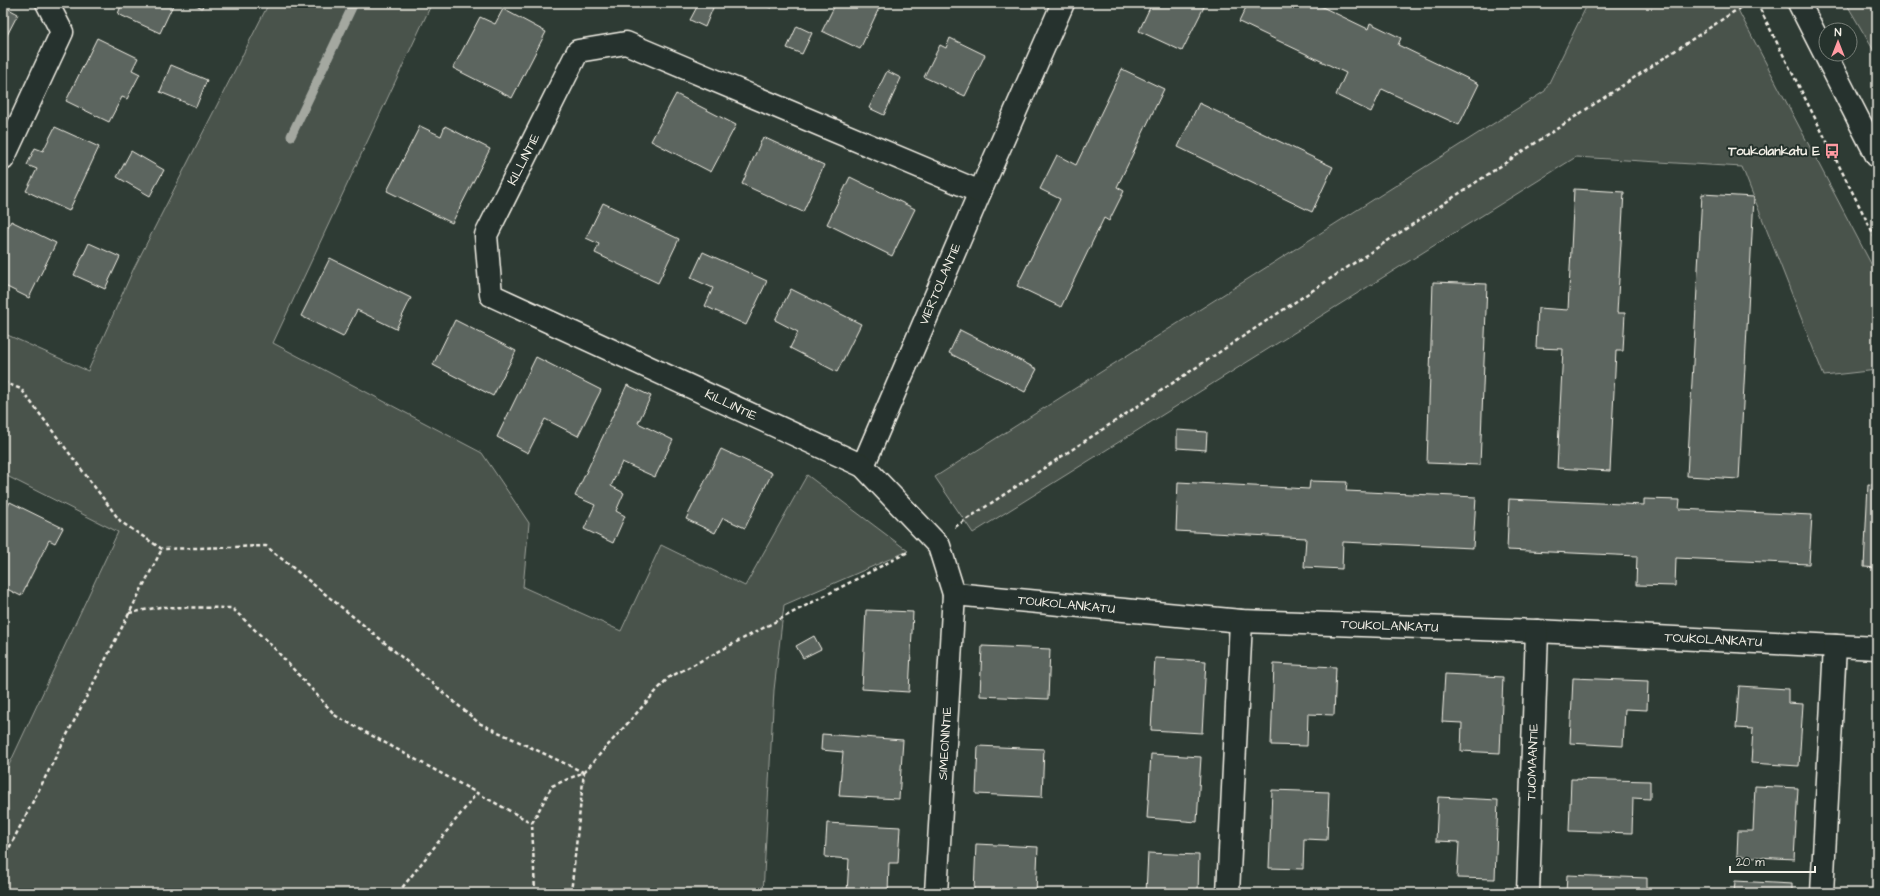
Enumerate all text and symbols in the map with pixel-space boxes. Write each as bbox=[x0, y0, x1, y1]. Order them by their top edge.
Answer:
north arrow bbox=[1818, 22, 1858, 62]
text: N bbox=[1835, 25, 1842, 40]
street label: KILLINTIE bbox=[503, 130, 544, 189]
place label: Toukolankatu E bbox=[1727, 142, 1820, 160]
bus stop icon: Toukolankatu E bbox=[1823, 142, 1841, 160]
street label: VIERTOLANTIE bbox=[915, 240, 965, 328]
street label: KILLINTIE bbox=[702, 385, 760, 425]
street label: TOUKOLANKATU bbox=[1017, 591, 1116, 618]
street label: TOUKOLANKATU bbox=[1340, 615, 1439, 637]
street label: TOUKOLANKATU bbox=[1664, 628, 1763, 651]
street label: SIMEONINTIE bbox=[934, 706, 956, 781]
street label: TUOMAANTIE bbox=[1522, 723, 1543, 801]
scale bar bbox=[1730, 848, 1815, 874]
text: 20 m bbox=[1736, 854, 1765, 871]

